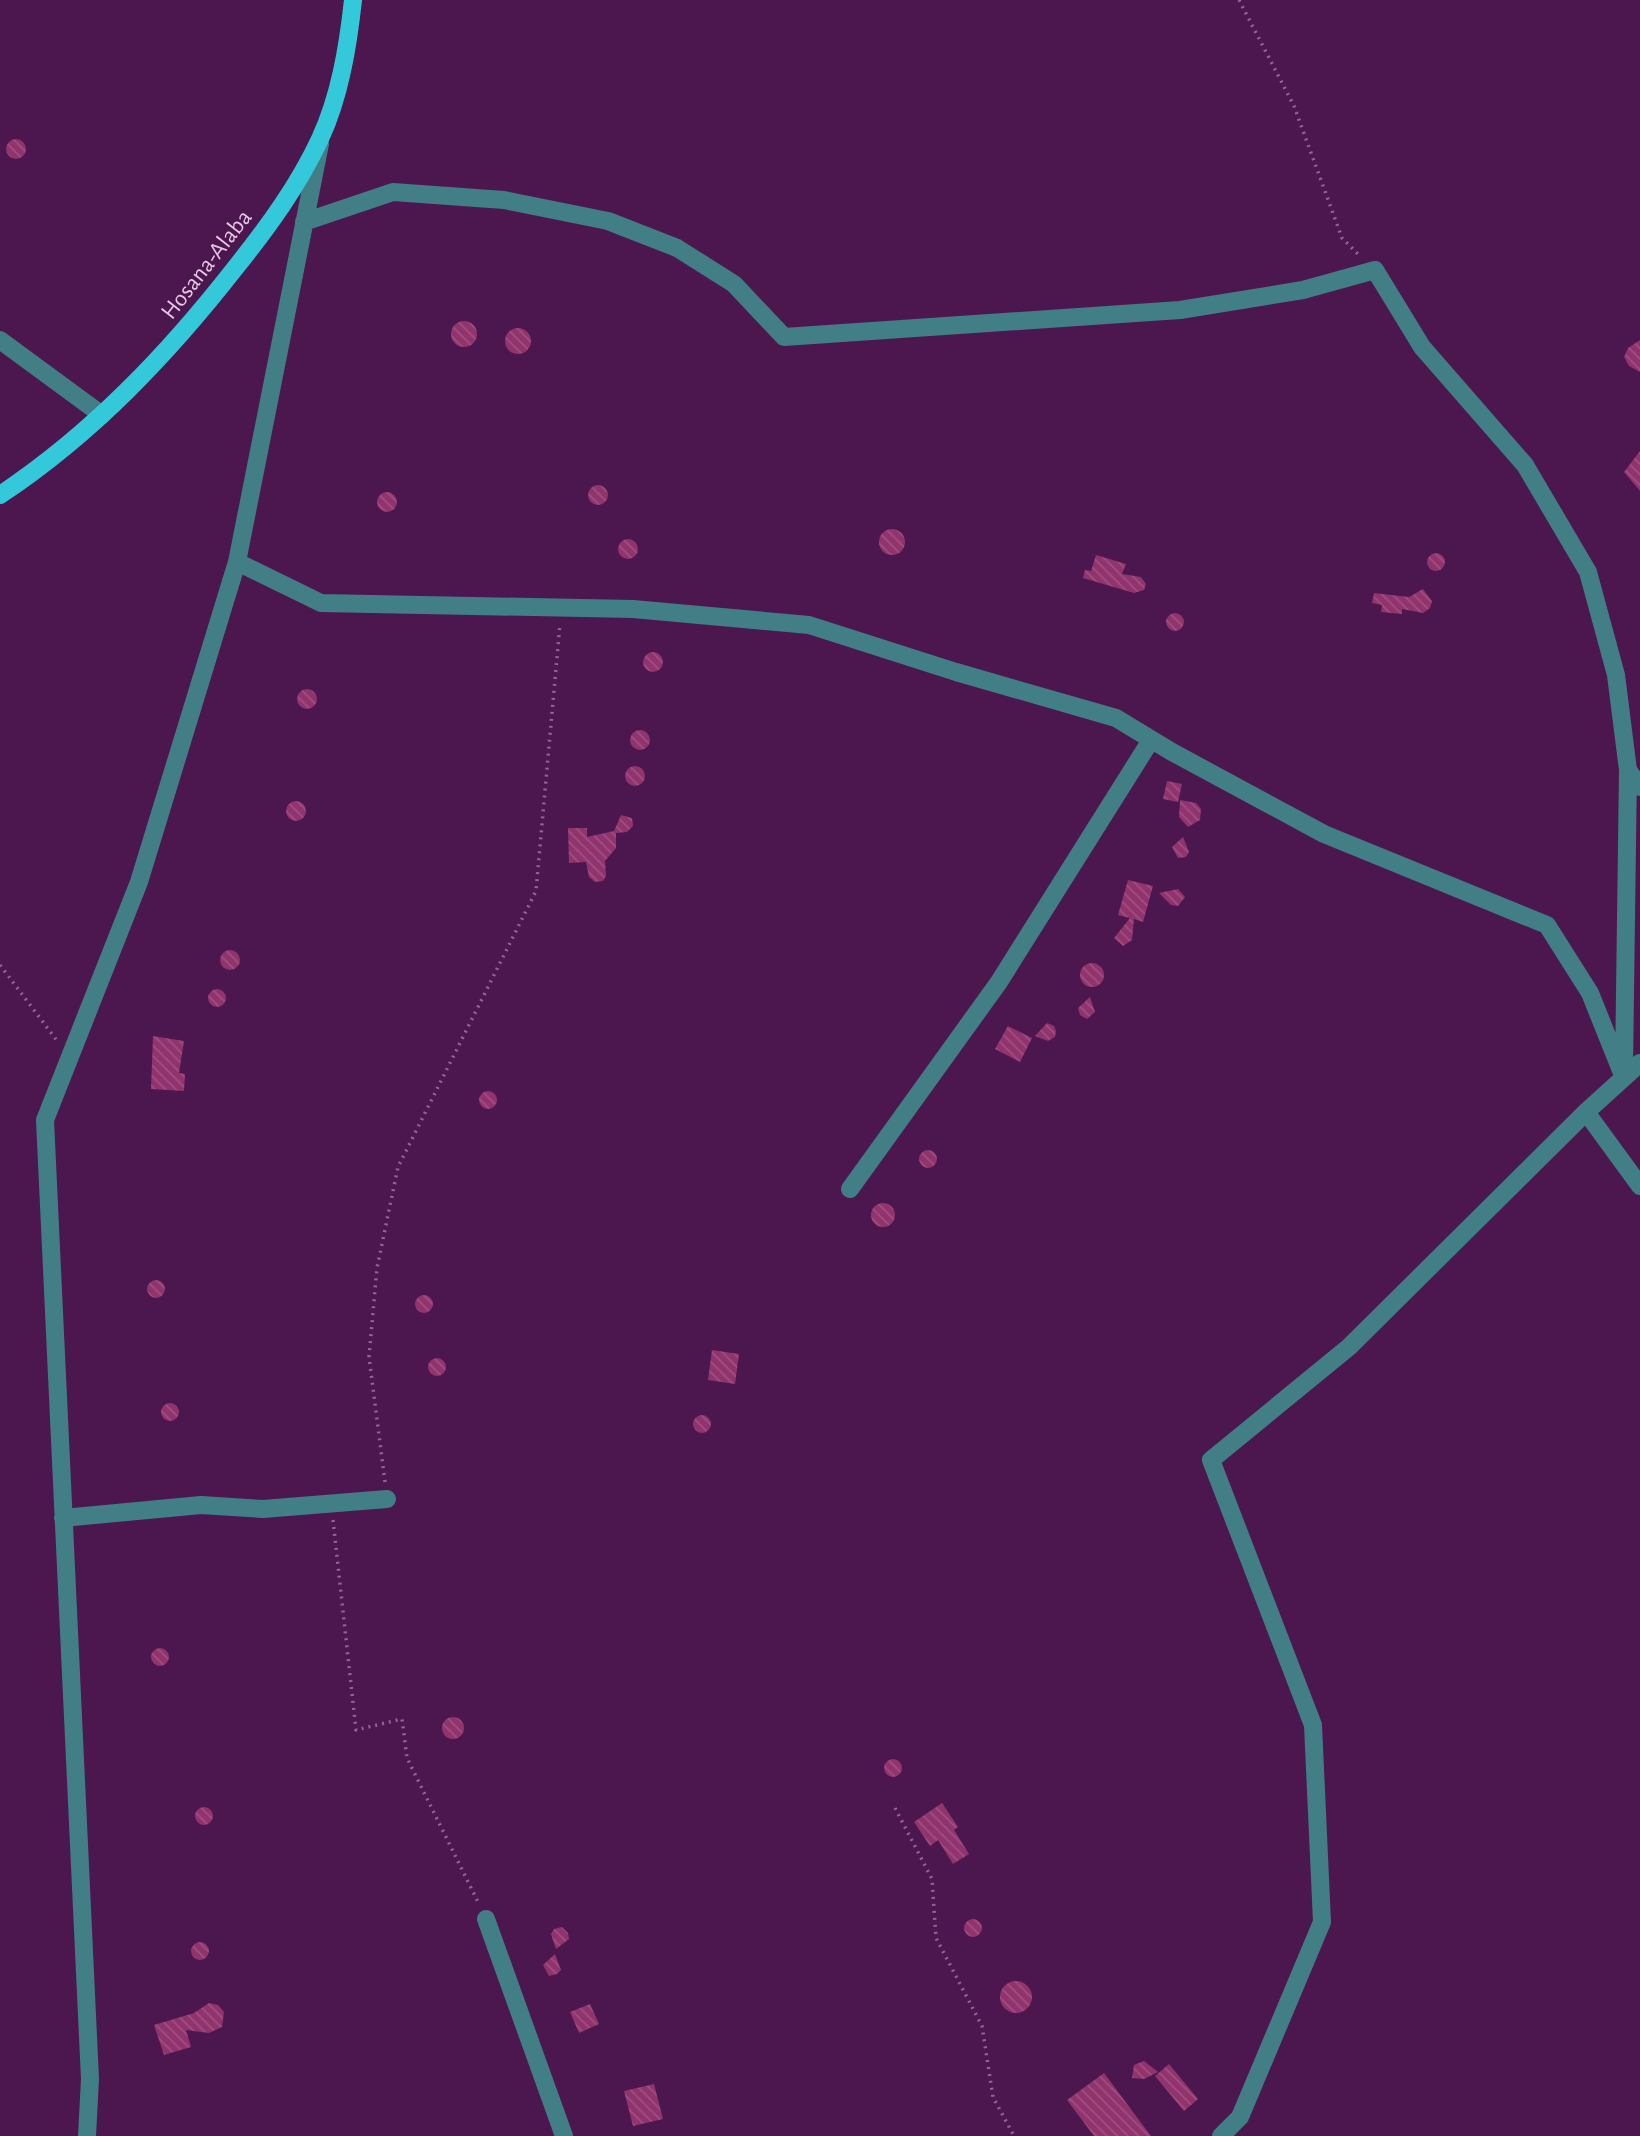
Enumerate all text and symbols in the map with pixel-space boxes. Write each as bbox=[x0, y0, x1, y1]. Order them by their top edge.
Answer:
street label: Hosana-Alaba bbox=[157, 205, 257, 324]

